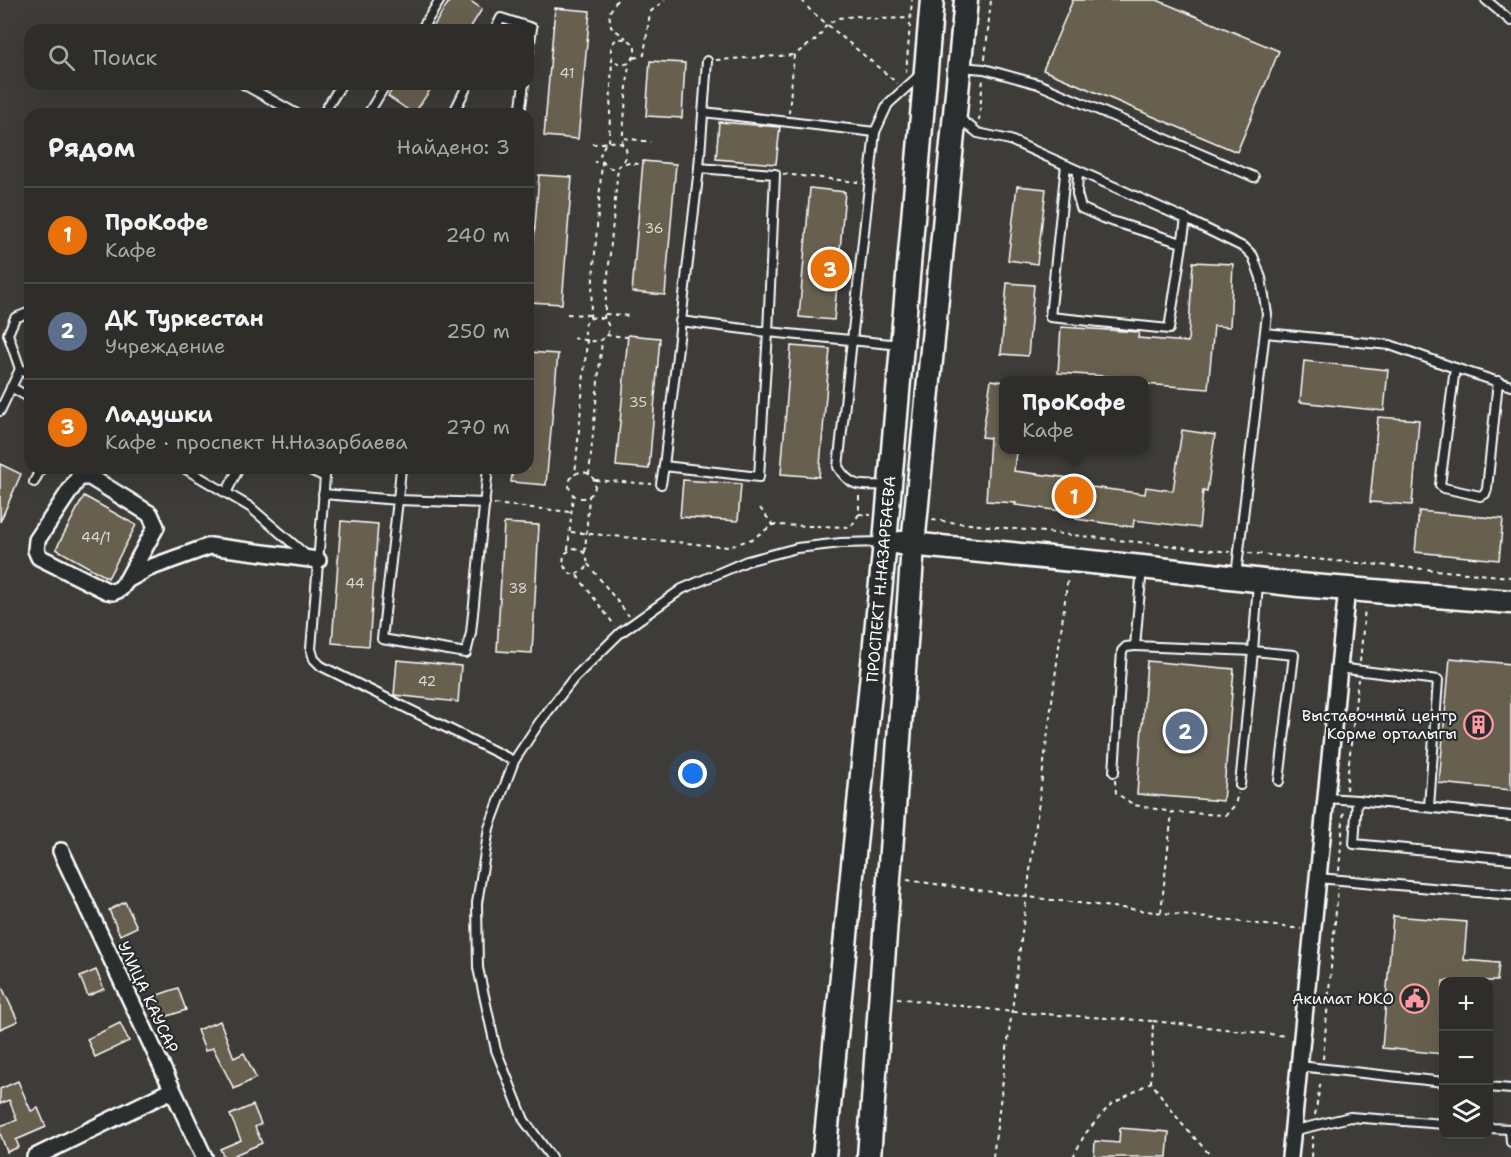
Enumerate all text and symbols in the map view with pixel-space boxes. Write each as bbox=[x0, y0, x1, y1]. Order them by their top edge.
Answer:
search box bbox=[24, 24, 534, 90]
icon: search bbox=[45, 41, 78, 74]
text: Поиск bbox=[93, 43, 157, 72]
house number: 41 bbox=[560, 64, 574, 82]
text: Рядом bbox=[48, 130, 135, 165]
text: Найдено: 3 bbox=[397, 134, 510, 160]
text: ПроКофе bbox=[105, 208, 208, 237]
house number: 36 bbox=[644, 219, 664, 237]
text: 1 bbox=[63, 222, 72, 248]
text: 240 m bbox=[445, 222, 510, 248]
text: Кафе bbox=[105, 237, 157, 263]
pin: 3 bbox=[810, 246, 850, 292]
text: ДК Туркестан bbox=[105, 304, 264, 333]
text: 2 bbox=[61, 318, 75, 344]
text: 250 m bbox=[446, 318, 510, 344]
text: Учреждение bbox=[105, 333, 225, 359]
popup bbox=[999, 376, 1149, 454]
text: ПроКофе bbox=[1022, 388, 1126, 417]
house number: 35 bbox=[629, 393, 647, 411]
text: Ладушки bbox=[105, 400, 213, 429]
text: 3 bbox=[61, 414, 75, 440]
text: 270 m bbox=[446, 414, 510, 440]
text: Кафе bbox=[1022, 417, 1074, 443]
text: Кафе · проспект Н.Назарбаева bbox=[105, 429, 408, 455]
pin: 1 bbox=[1054, 474, 1094, 518]
street label: ПРОСПЕКТ Н.НАЗАРБАЕВА bbox=[862, 475, 900, 683]
house number: 44/1 bbox=[81, 528, 111, 546]
house number: 44 bbox=[345, 574, 365, 592]
house number: 38 bbox=[508, 579, 528, 597]
house number: 42 bbox=[418, 672, 436, 690]
place label: Выставочный центр Корме орталыгы bbox=[1302, 705, 1457, 744]
pin: 2 bbox=[1166, 708, 1204, 754]
building icon: Выставочный центр Корме орталыгы bbox=[1462, 708, 1494, 740]
your location bbox=[678, 759, 707, 788]
street label: УЛИЦА КАУСАР bbox=[113, 938, 183, 1056]
map controls bbox=[1439, 977, 1493, 1139]
button: + bbox=[1439, 977, 1493, 1031]
public building icon: Акимат ЮКО bbox=[1399, 982, 1431, 1014]
place label: Акимат ЮКО bbox=[1292, 988, 1394, 1009]
button: − bbox=[1439, 1031, 1493, 1085]
button: layers bbox=[1439, 1085, 1493, 1139]

